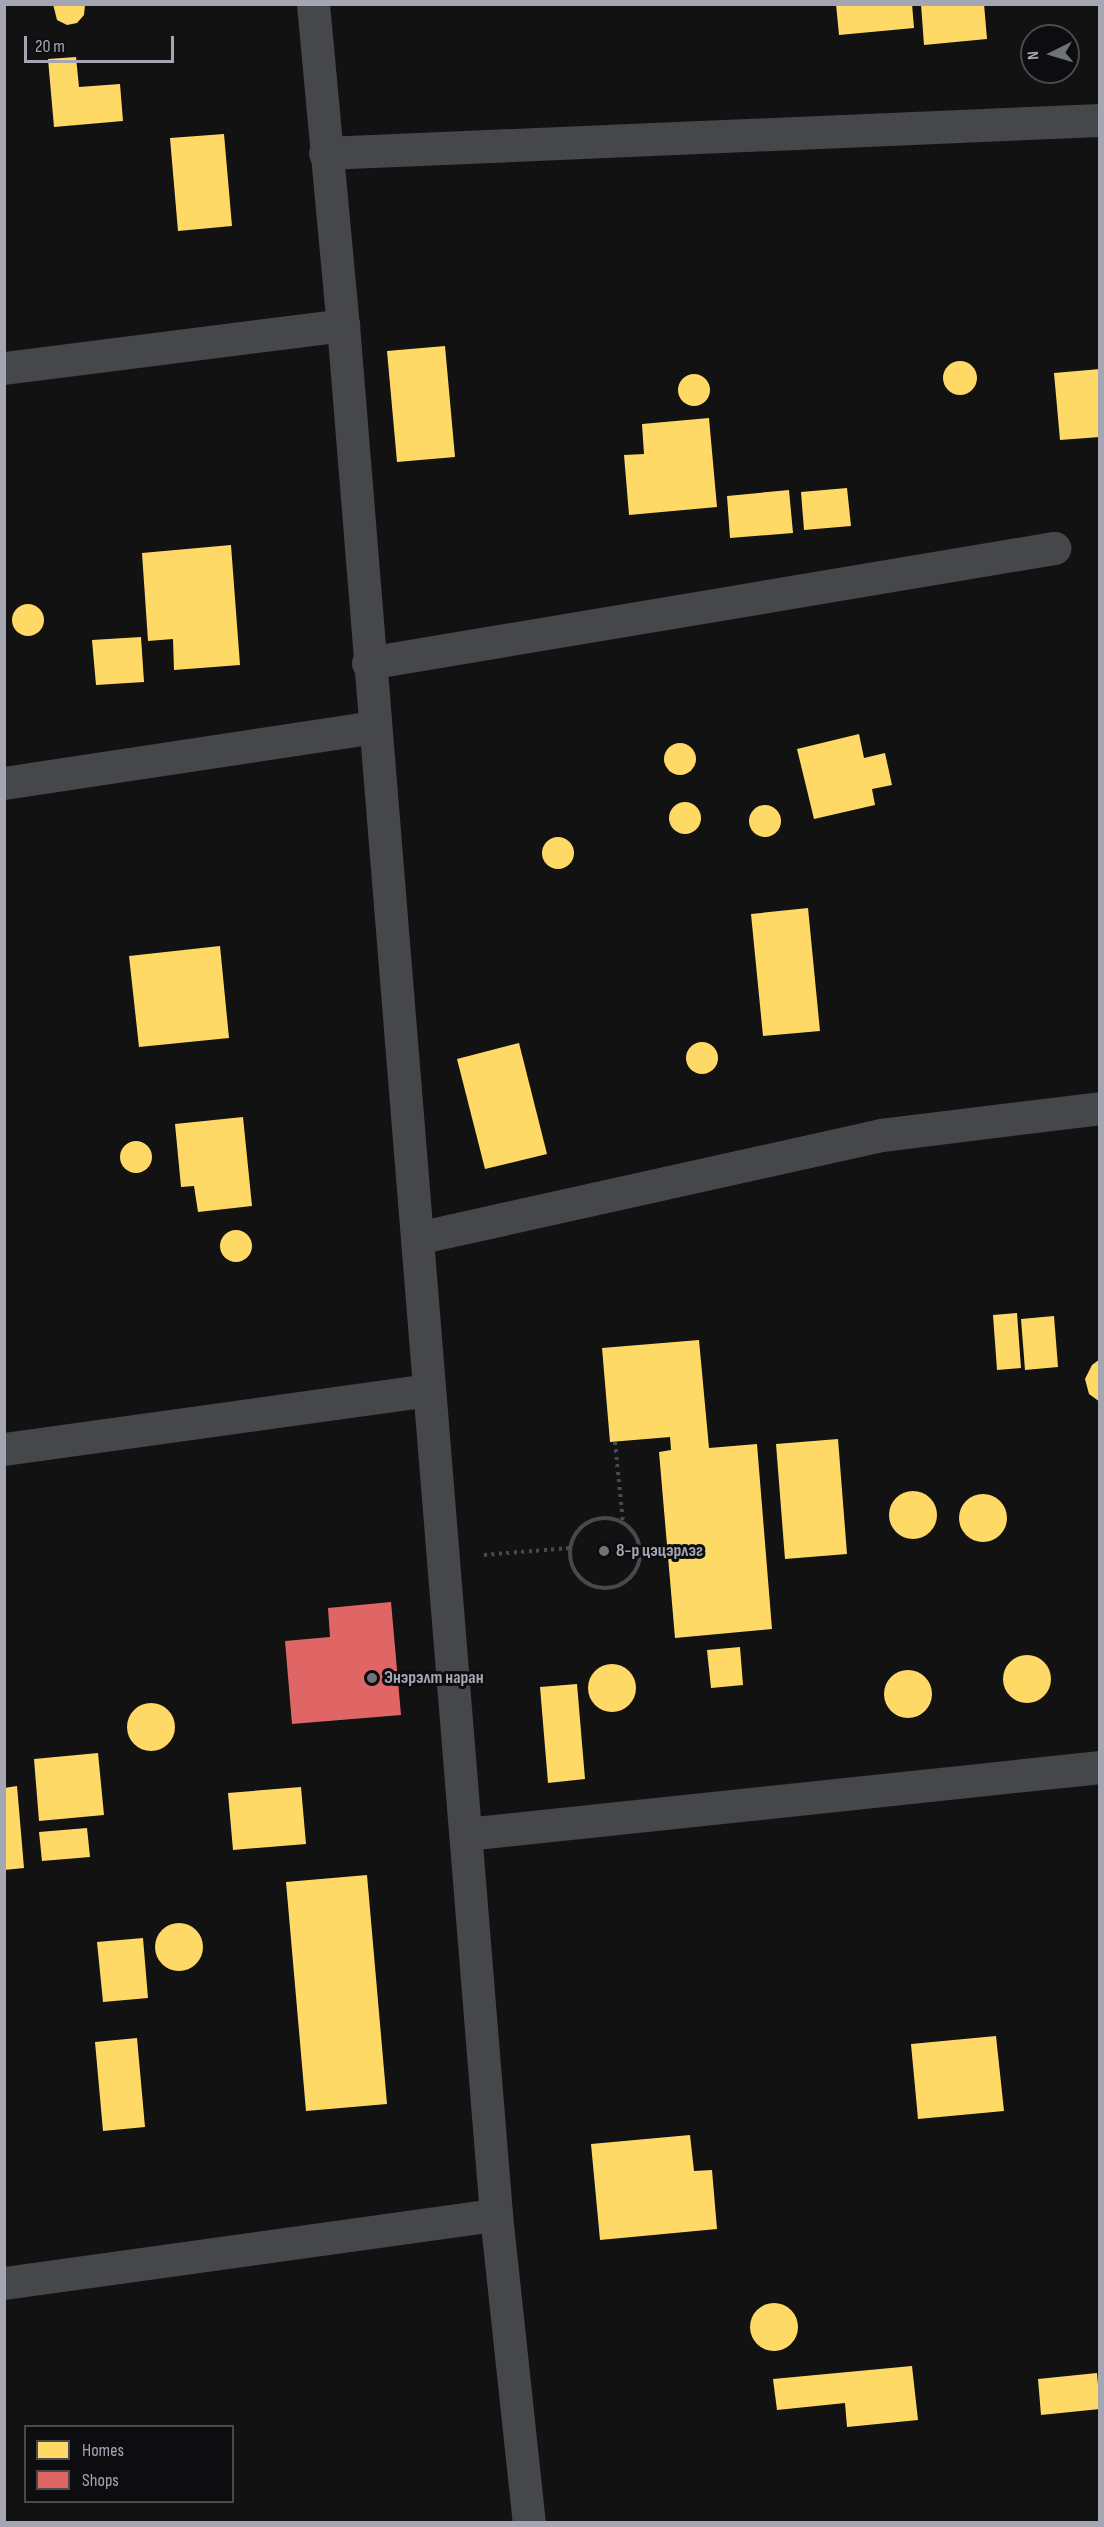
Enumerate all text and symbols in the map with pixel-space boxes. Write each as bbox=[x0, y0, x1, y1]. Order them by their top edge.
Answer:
scale bar bbox=[27, 24, 177, 62]
north arrow bbox=[1020, 24, 1080, 84]
text: 20 m bbox=[35, 36, 65, 57]
text: N bbox=[1024, 50, 1043, 61]
place label: 8-р цэцэрлэг bbox=[616, 1540, 703, 1562]
marker: 8-р цэцэрлэг bbox=[597, 1544, 611, 1558]
place label: Энэрэлт наран bbox=[384, 1667, 484, 1689]
marker: Энэрэлт наран bbox=[365, 1671, 379, 1685]
legend bbox=[24, 2425, 234, 2503]
text: Homes bbox=[82, 2440, 124, 2461]
text: Shops bbox=[82, 2470, 119, 2491]

